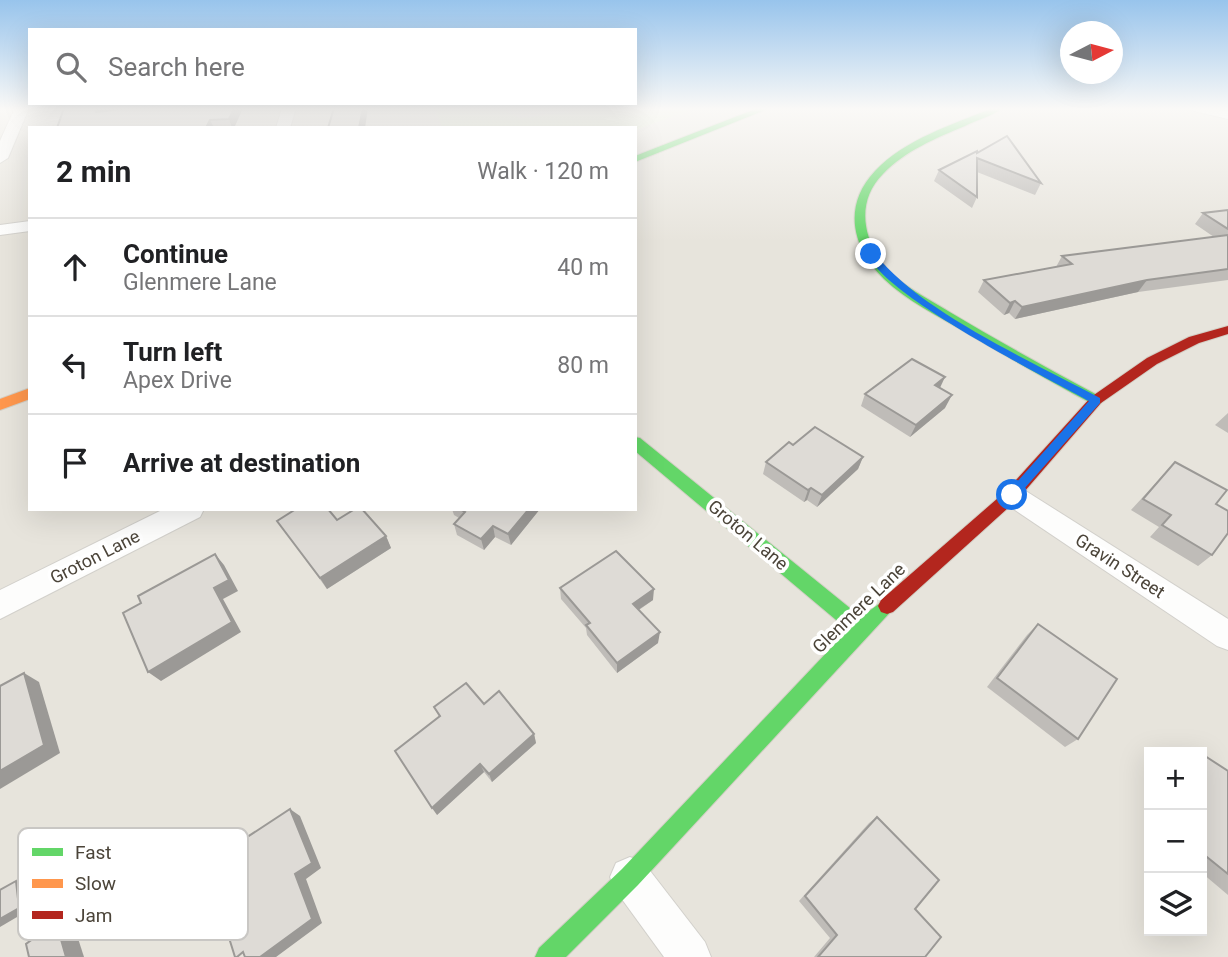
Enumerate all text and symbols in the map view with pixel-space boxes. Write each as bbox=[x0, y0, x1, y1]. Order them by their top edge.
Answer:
north arrow bbox=[1060, 21, 1123, 84]
search box bbox=[28, 28, 637, 105]
icon: search bbox=[52, 48, 90, 86]
text: Search here bbox=[108, 52, 245, 82]
text: 2 min bbox=[56, 154, 131, 189]
text: Walk · 120 m bbox=[477, 158, 609, 185]
route end bbox=[855, 238, 886, 269]
text: Continue bbox=[123, 239, 228, 269]
icon: ahead bbox=[56, 248, 94, 286]
text: 40 m bbox=[557, 254, 609, 281]
text: Glenmere Lane bbox=[123, 269, 277, 296]
text: Turn left bbox=[123, 337, 222, 367]
icon: left bbox=[56, 346, 94, 384]
text: 80 m bbox=[557, 352, 609, 379]
text: Apex Drive bbox=[123, 367, 232, 394]
icon: arrive bbox=[56, 444, 94, 482]
text: Arrive at destination bbox=[123, 448, 360, 478]
route start bbox=[996, 479, 1027, 510]
street label: Groton Lane bbox=[704, 495, 793, 574]
street label: Groton Lane bbox=[46, 525, 143, 588]
street label: Gravin Street bbox=[1072, 529, 1169, 602]
street label: Glenmere Lane bbox=[808, 558, 909, 657]
map controls bbox=[1144, 747, 1207, 936]
button: + bbox=[1144, 747, 1207, 810]
button: − bbox=[1144, 810, 1207, 873]
legend bbox=[18, 828, 248, 940]
text: Fast bbox=[75, 841, 112, 864]
text: Slow bbox=[75, 872, 116, 895]
button: layers bbox=[1144, 873, 1207, 936]
text: Jam bbox=[75, 904, 112, 927]

